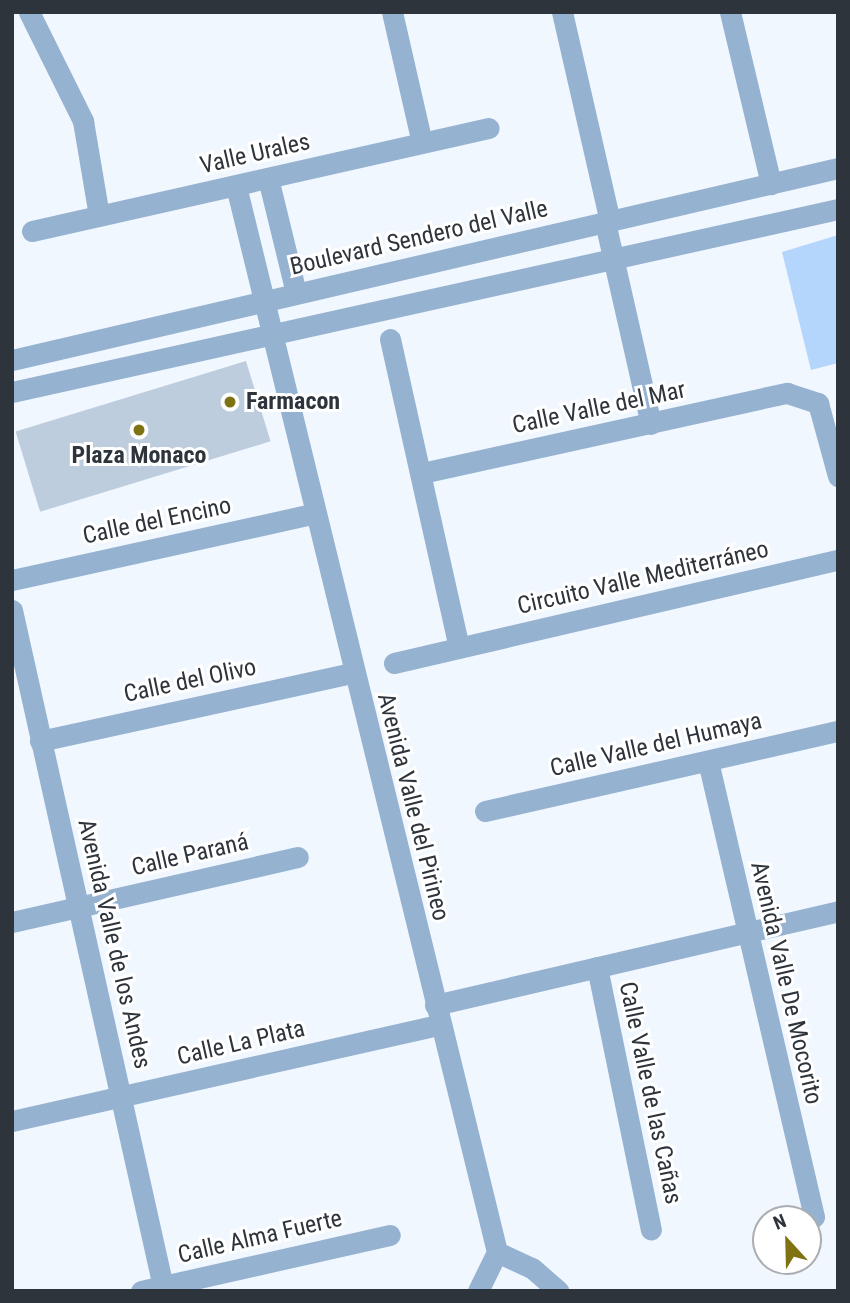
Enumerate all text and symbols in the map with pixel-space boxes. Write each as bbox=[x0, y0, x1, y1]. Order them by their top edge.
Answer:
street label: Valle Urales bbox=[197, 127, 313, 181]
street label: Boulevard Sendero del Valle bbox=[287, 194, 551, 282]
street label: Calle Valle del Mar bbox=[510, 376, 688, 440]
place label: Farmacon bbox=[246, 388, 340, 416]
marker: Farmacon bbox=[220, 392, 240, 412]
marker: Plaza Monaco bbox=[131, 422, 147, 438]
place label: Plaza Monaco bbox=[72, 442, 206, 470]
street label: Calle del Encino bbox=[80, 491, 234, 551]
street label: Circuito Valle Mediterráneo bbox=[515, 535, 771, 621]
street label: Calle del Olivo bbox=[121, 653, 259, 709]
street label: Avenida Valle del Pirineo bbox=[371, 690, 455, 924]
street label: Calle Valle del Humaya bbox=[547, 707, 765, 783]
street label: Avenida Valle de los Andes bbox=[71, 816, 157, 1072]
street label: Calle Paraná bbox=[129, 828, 251, 882]
street label: Avenida Valle De Mocorito bbox=[744, 859, 828, 1107]
street label: Calle Valle de las Cañas bbox=[612, 979, 688, 1207]
street label: Calle La Plata bbox=[174, 1014, 308, 1072]
street label: Calle Alma Fuerte bbox=[175, 1204, 345, 1270]
north arrow bbox=[752, 1205, 822, 1275]
text: N bbox=[770, 1209, 789, 1235]

